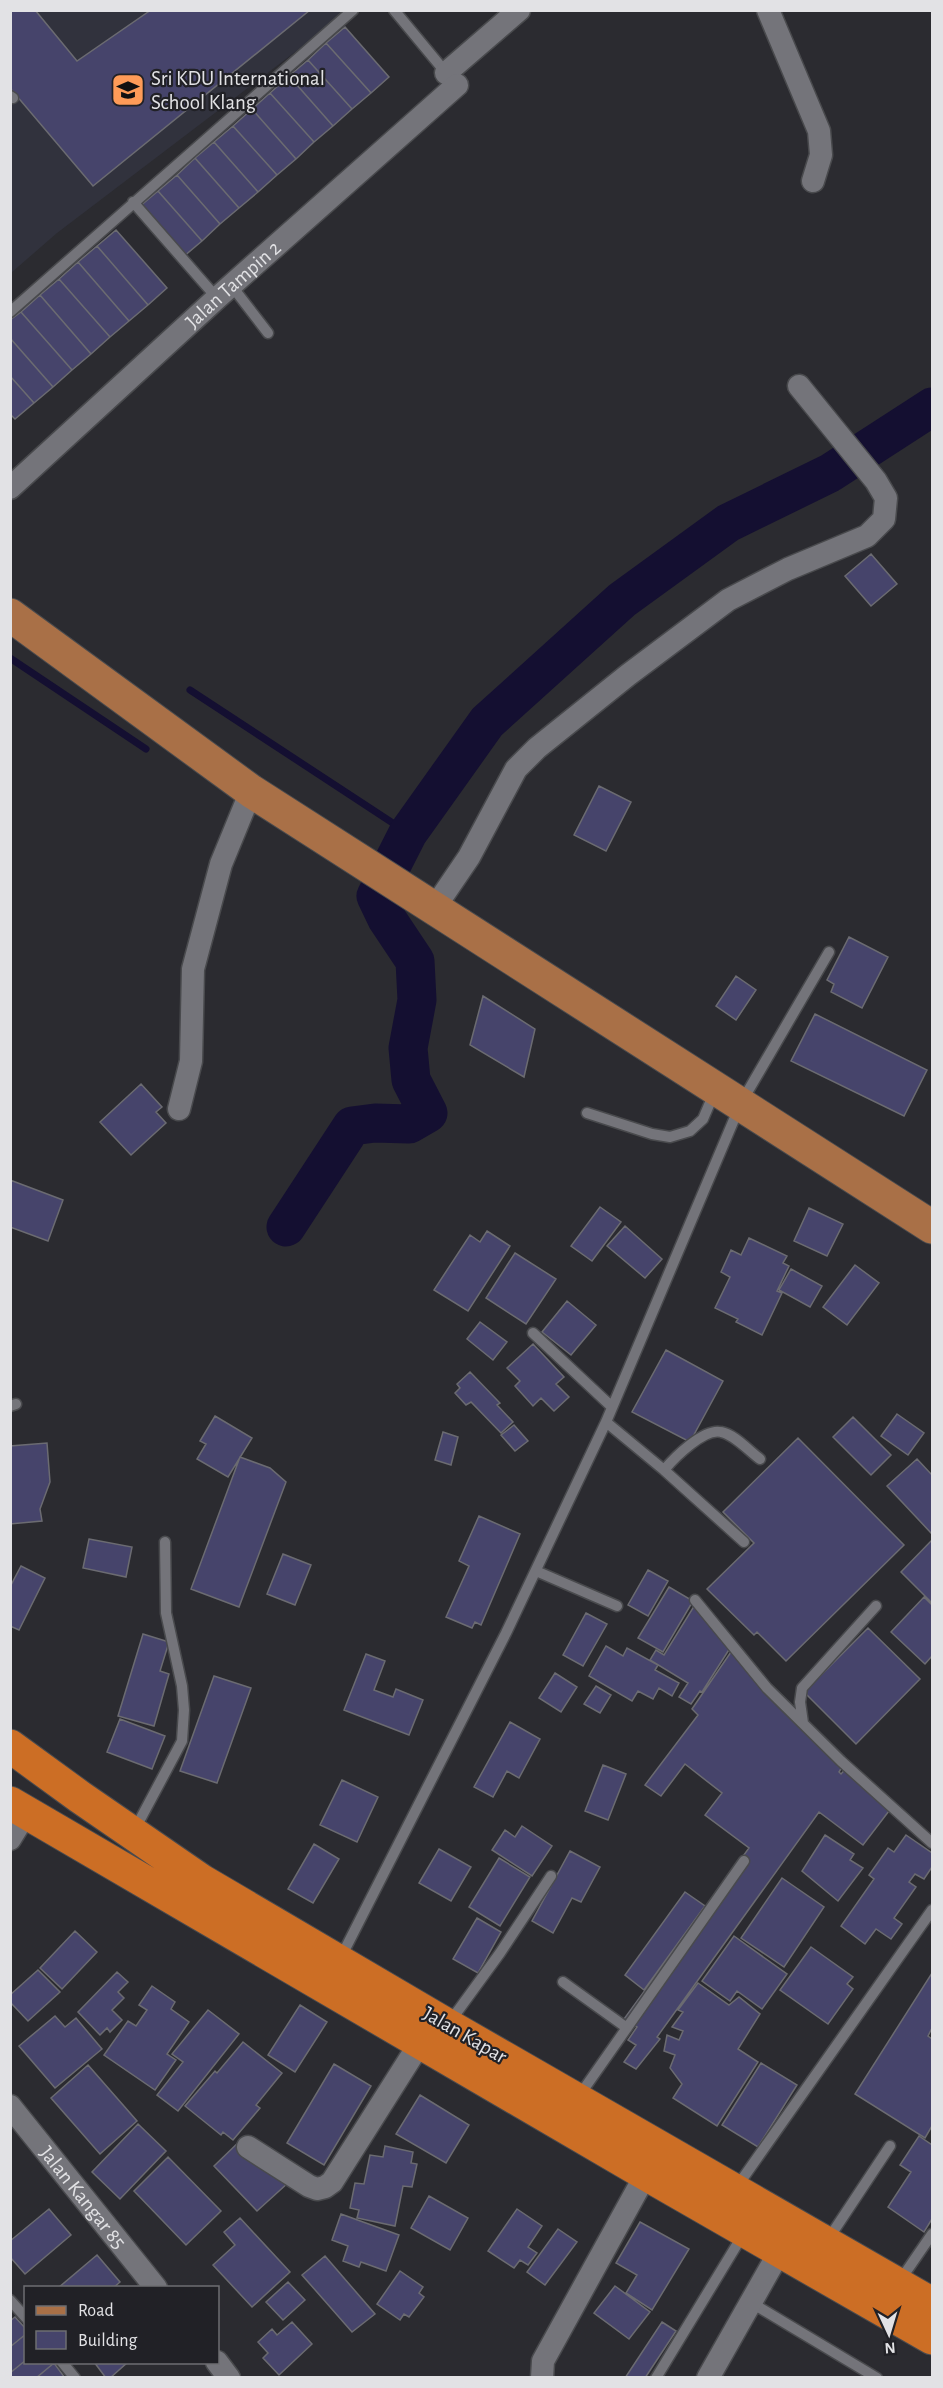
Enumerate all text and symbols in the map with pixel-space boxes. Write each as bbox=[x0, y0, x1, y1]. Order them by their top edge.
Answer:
place label: Sri KDU International School Klang bbox=[151, 68, 325, 113]
school or university icon: Sri KDU International School Klang bbox=[110, 72, 146, 108]
street label: Jalan Tampin 2 bbox=[181, 236, 284, 332]
street label: Jalan Kapar bbox=[420, 2003, 511, 2067]
street label: Jalan Kangar 85 bbox=[36, 2142, 130, 2253]
legend bbox=[24, 2286, 219, 2364]
text: Road bbox=[78, 2302, 114, 2320]
north arrow bbox=[859, 2304, 919, 2364]
text: Building bbox=[78, 2332, 138, 2350]
text: N bbox=[884, 2340, 896, 2356]

